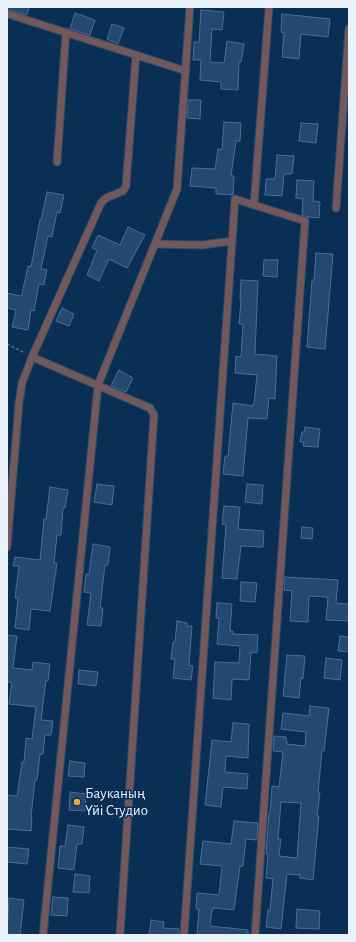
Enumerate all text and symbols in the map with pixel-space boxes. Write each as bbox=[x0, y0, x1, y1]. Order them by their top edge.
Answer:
place label: Бауканың Үйі Студио bbox=[85, 784, 148, 819]
marker: Бауканың Үйі Студио bbox=[72, 797, 82, 807]

